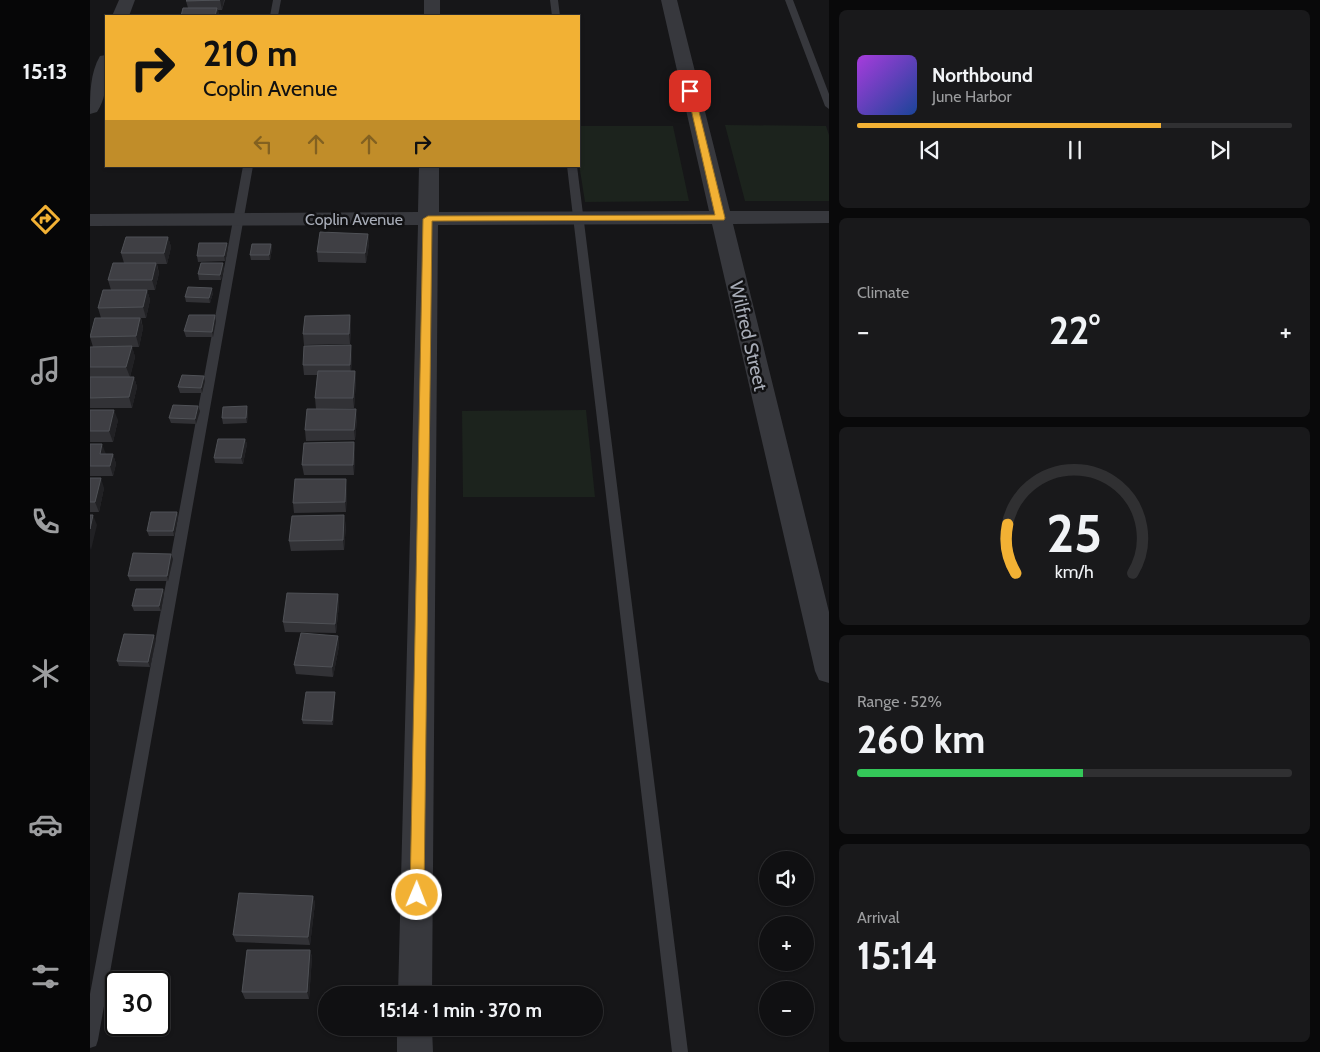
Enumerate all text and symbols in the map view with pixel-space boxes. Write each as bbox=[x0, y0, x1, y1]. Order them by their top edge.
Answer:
text: 210 m bbox=[203, 32, 297, 75]
icon: right bbox=[120, 35, 185, 100]
text: 15:13 bbox=[23, 58, 67, 85]
text: Northbound bbox=[932, 64, 1033, 87]
pin bbox=[669, 70, 711, 112]
text: Coplin Avenue bbox=[203, 75, 337, 102]
icon: arrive bbox=[676, 77, 704, 105]
text: June Harbor bbox=[932, 87, 1012, 106]
icon: left bbox=[249, 130, 277, 158]
icon: ahead bbox=[302, 130, 330, 158]
icon: ahead bbox=[355, 130, 383, 158]
icon: right bbox=[408, 130, 436, 158]
icon: previous bbox=[916, 136, 944, 164]
icon: pause bbox=[1061, 136, 1089, 164]
icon: next bbox=[1206, 136, 1234, 164]
icon: directions bbox=[28, 202, 63, 237]
street label: Coplin Avenue bbox=[305, 210, 403, 229]
street label: Wilfred Street bbox=[725, 279, 772, 394]
text: Climate bbox=[857, 283, 909, 302]
text: 22° bbox=[1049, 307, 1100, 354]
text: − bbox=[857, 314, 869, 348]
text: + bbox=[1280, 314, 1292, 348]
icon: music bbox=[28, 353, 63, 388]
text: 25 bbox=[1047, 502, 1102, 565]
icon: phone bbox=[28, 504, 63, 539]
text: km/h bbox=[1055, 561, 1094, 582]
icon: climate bbox=[28, 656, 63, 691]
text: Range · 52% bbox=[857, 692, 942, 711]
text: 260 km bbox=[857, 716, 985, 763]
icon: car bbox=[28, 807, 63, 842]
map controls bbox=[759, 851, 814, 1036]
button: sound bbox=[759, 851, 814, 906]
position arrow bbox=[390, 868, 442, 920]
text: Arrival bbox=[857, 908, 900, 927]
button: + bbox=[759, 916, 814, 971]
text: 15:14 bbox=[857, 932, 937, 979]
icon: filters bbox=[28, 959, 63, 994]
speed limit sign: 30 bbox=[105, 971, 170, 1036]
button: − bbox=[759, 981, 814, 1036]
text: 15:14 · 1 min · 370 m bbox=[379, 999, 542, 1022]

